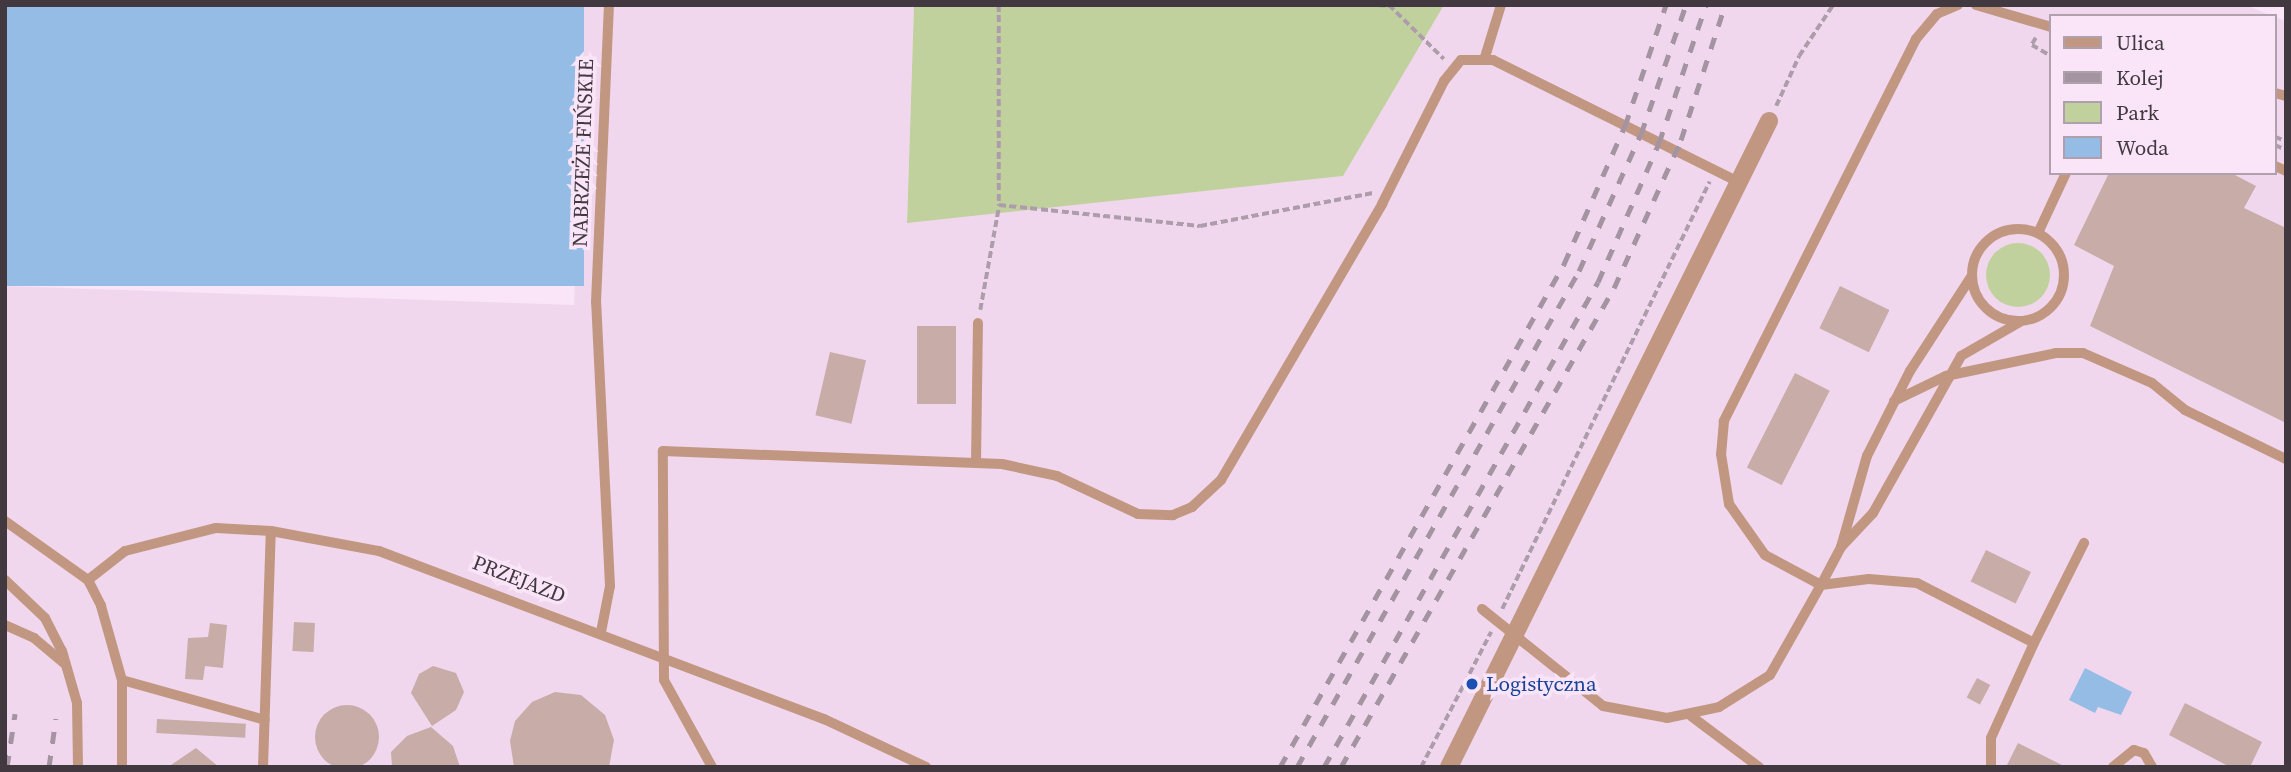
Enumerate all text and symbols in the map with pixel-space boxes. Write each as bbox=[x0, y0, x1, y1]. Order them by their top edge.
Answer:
legend bbox=[2050, 14, 2277, 175]
text: Ulica bbox=[2116, 28, 2165, 57]
street label: NABRZEŻE FIŃSKIE bbox=[567, 59, 599, 247]
text: Kolej bbox=[2116, 63, 2164, 92]
text: Park bbox=[2116, 98, 2159, 127]
text: Woda bbox=[2116, 133, 2169, 162]
street label: PRZEJAZD bbox=[469, 550, 569, 608]
place label: Logistyczna bbox=[1486, 671, 1597, 697]
marker: Logistyczna bbox=[1464, 676, 1480, 692]

